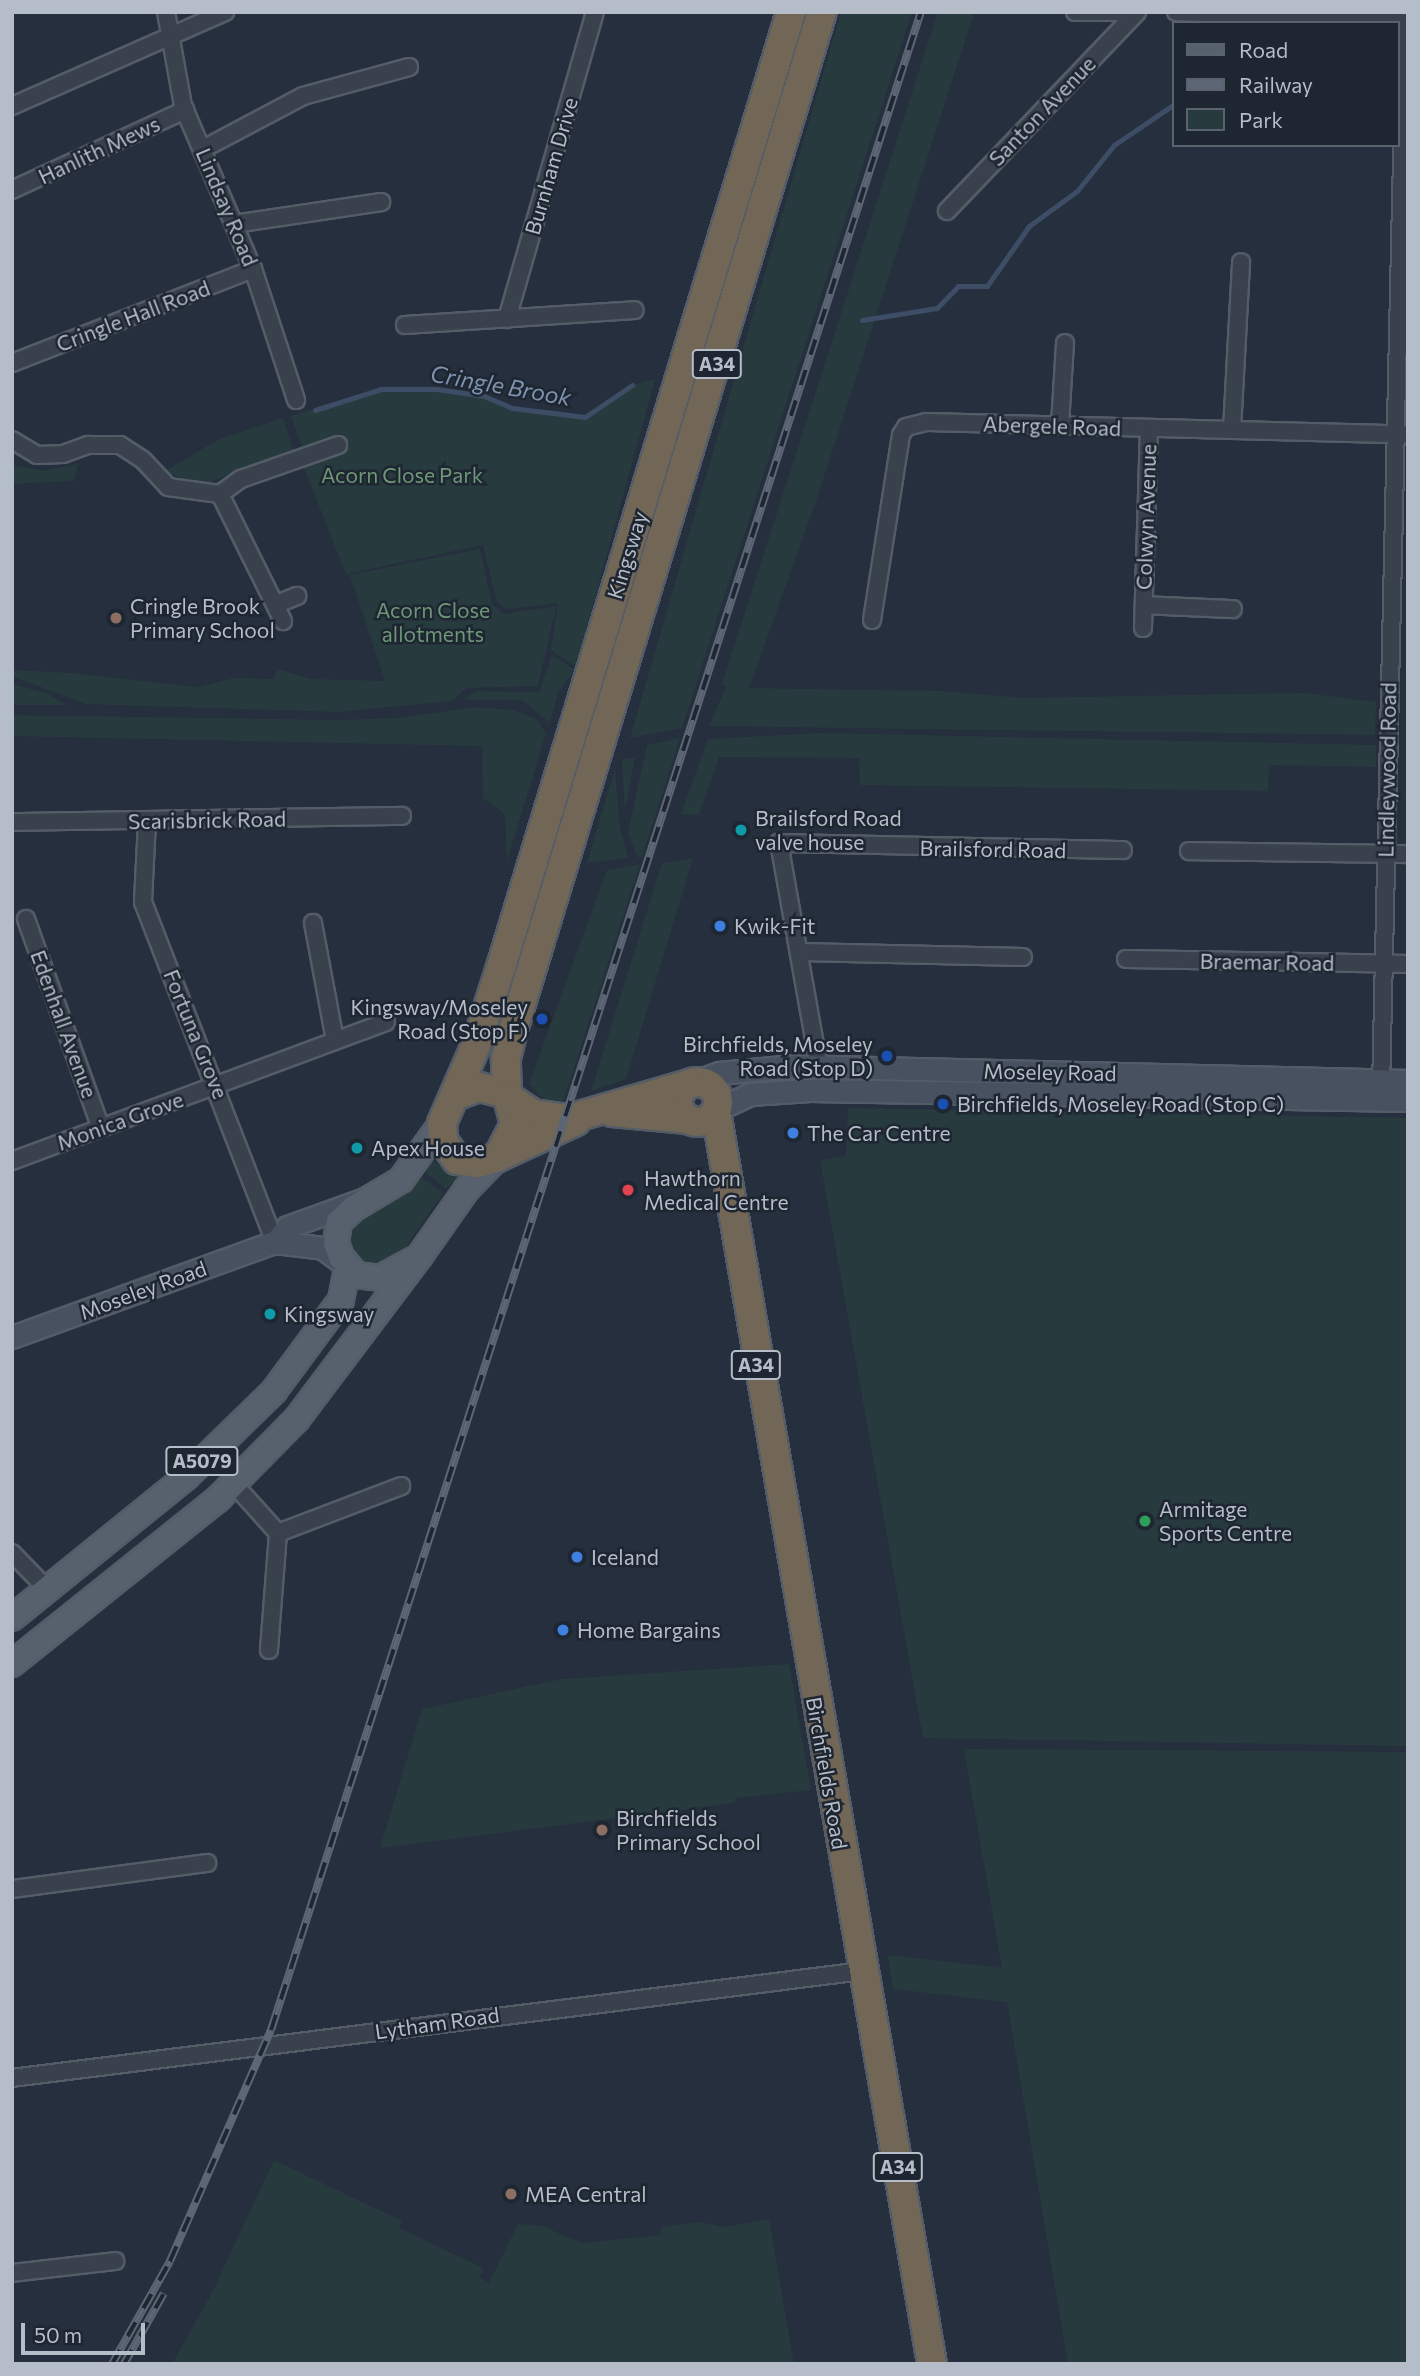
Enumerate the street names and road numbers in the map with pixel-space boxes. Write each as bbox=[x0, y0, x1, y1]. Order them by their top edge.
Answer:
street label: Santon Avenue bbox=[983, 51, 1101, 171]
street label: Burnham Drive bbox=[519, 94, 583, 238]
street label: Hanlith Mews bbox=[34, 111, 164, 189]
street label: Lindsay Road bbox=[191, 144, 263, 270]
street label: Cringle Hall Road bbox=[53, 275, 213, 357]
road number: A34 bbox=[691, 348, 743, 380]
street label: Abergele Road bbox=[983, 411, 1121, 441]
street label: Colwyn Avenue bbox=[1131, 444, 1161, 590]
street label: Kingsway bbox=[602, 508, 652, 602]
street label: Lindleywood Road bbox=[1373, 682, 1401, 858]
street label: Scarisbrick Road bbox=[128, 806, 286, 834]
street label: Brailsford Road bbox=[920, 835, 1066, 863]
street label: Edenhall Avenue bbox=[26, 947, 102, 1101]
street label: Braemar Road bbox=[1200, 948, 1334, 976]
street label: Fortuna Grove bbox=[159, 966, 233, 1102]
street label: Moseley Road bbox=[983, 1058, 1117, 1086]
street label: Monica Grove bbox=[53, 1087, 187, 1155]
street label: Moseley Road bbox=[76, 1255, 210, 1325]
road number: A34 bbox=[730, 1350, 782, 1380]
road number: A5079 bbox=[165, 1446, 239, 1476]
street label: Birchfields Road bbox=[801, 1695, 853, 1851]
street label: Lytham Road bbox=[373, 2002, 501, 2044]
road number: A34 bbox=[872, 2152, 924, 2182]

